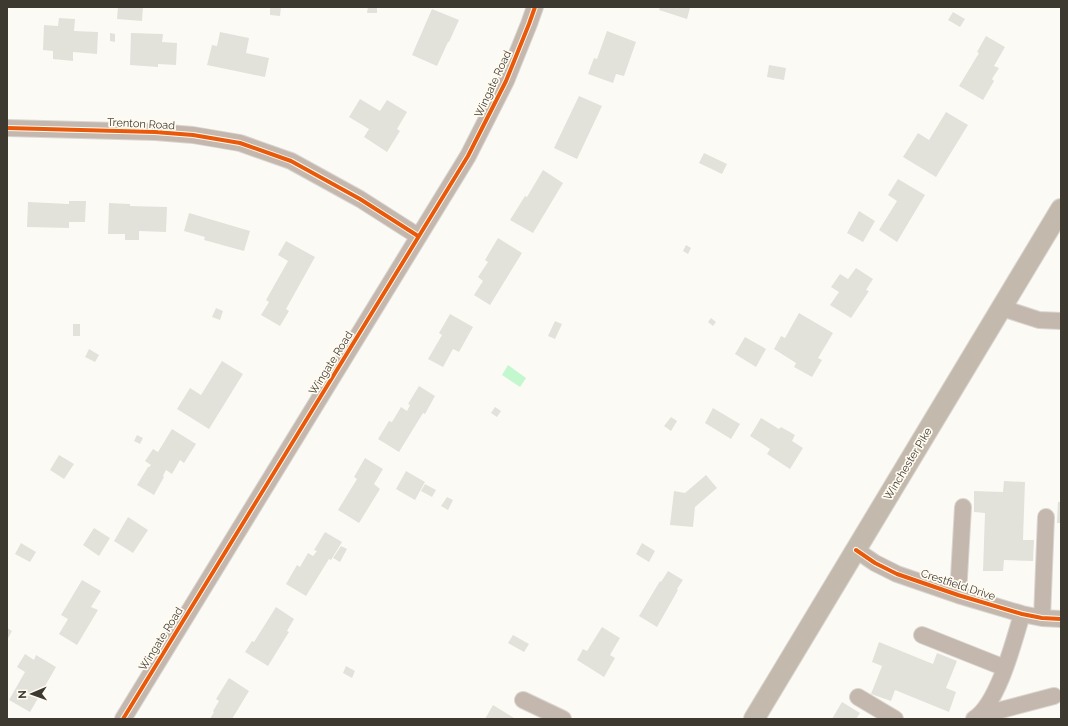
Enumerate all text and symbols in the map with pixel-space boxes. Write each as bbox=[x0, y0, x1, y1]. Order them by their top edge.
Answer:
street label: Wingate Road bbox=[472, 48, 514, 120]
street label: Trenton Road bbox=[107, 116, 175, 132]
street label: Wingate Road bbox=[306, 329, 356, 397]
street label: Winchester Pike bbox=[881, 425, 935, 503]
street label: Crestfield Drive bbox=[919, 567, 997, 603]
street label: Wingate Road bbox=[136, 605, 186, 673]
north arrow bbox=[12, 674, 52, 714]
text: N bbox=[16, 690, 29, 699]

